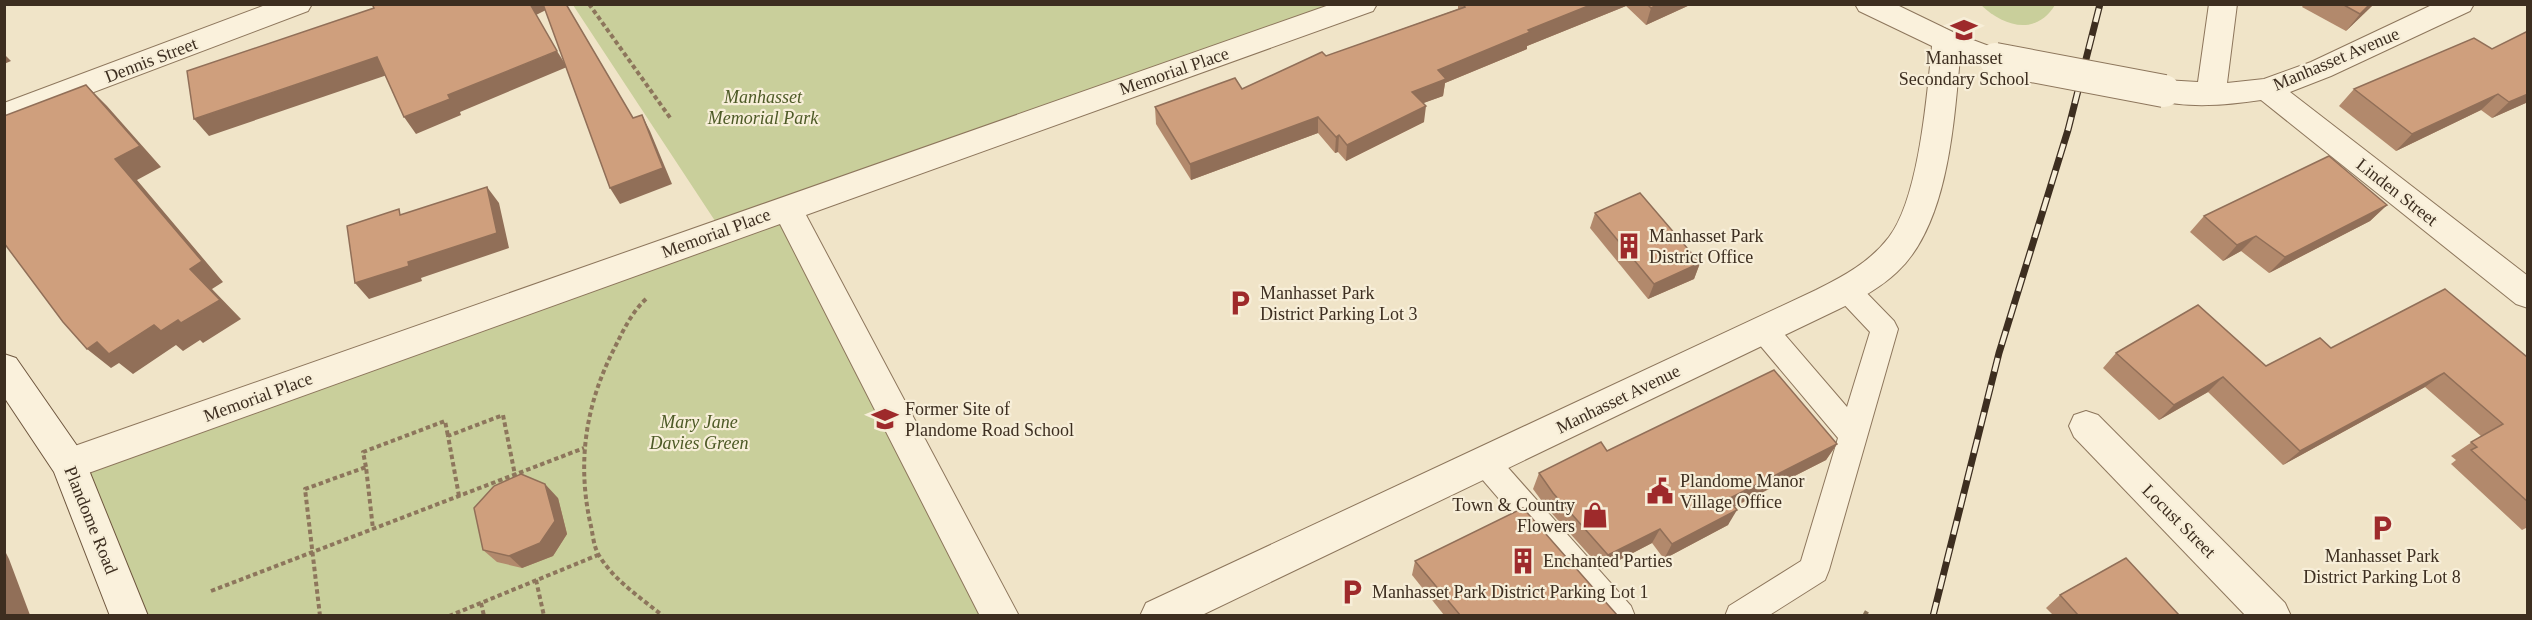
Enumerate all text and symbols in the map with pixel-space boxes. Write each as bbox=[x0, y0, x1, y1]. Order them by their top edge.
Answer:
school or university icon: Manhasset Secondary School bbox=[1949, 15, 1979, 45]
street label: Manhasset Avenue bbox=[2270, 23, 2402, 95]
street label: Dennis Street bbox=[102, 33, 200, 87]
street label: Memorial Place bbox=[1117, 43, 1231, 99]
place label: Manhasset Secondary School bbox=[1899, 48, 2029, 89]
park label: Manhasset Memorial Park bbox=[707, 87, 819, 128]
street label: Linden Street bbox=[2352, 154, 2442, 230]
street label: Memorial Place bbox=[659, 204, 773, 262]
place label: Manhasset Park District Office bbox=[1649, 226, 1763, 267]
building icon: Manhasset Park District Office bbox=[1614, 231, 1644, 261]
place label: Manhasset Park District Parking Lot 3 bbox=[1260, 283, 1417, 324]
parking icon: Manhasset Park District Parking Lot 3 bbox=[1225, 288, 1255, 318]
street label: Manhasset Avenue bbox=[1553, 360, 1683, 438]
street label: Memorial Place bbox=[201, 368, 315, 426]
place label: Former Site of Plandome Road School bbox=[905, 399, 1074, 440]
school or university icon: Former Site of Plandome Road School bbox=[870, 404, 900, 434]
park label: Mary Jane Davies Green bbox=[649, 412, 748, 453]
street label: Plandome Road bbox=[60, 463, 122, 577]
place label: Plandome Manor Village Office bbox=[1680, 471, 1804, 512]
public building icon: Plandome Manor Village Office bbox=[1645, 476, 1675, 506]
street label: Locust Street bbox=[2138, 480, 2220, 562]
place label: Town & Country Flowers bbox=[1452, 495, 1575, 536]
shop icon: Town & Country Flowers bbox=[1580, 500, 1610, 530]
parking icon: Manhasset Park District Parking Lot 8 bbox=[2367, 513, 2397, 543]
building icon: Enchanted Parties bbox=[1508, 546, 1538, 576]
place label: Manhasset Park District Parking Lot 8 bbox=[2303, 546, 2461, 587]
place label: Enchanted Parties bbox=[1543, 551, 1672, 571]
parking icon: Manhasset Park District Parking Lot 1 bbox=[1337, 577, 1367, 607]
place label: Manhasset Park District Parking Lot 1 bbox=[1372, 582, 1648, 602]

